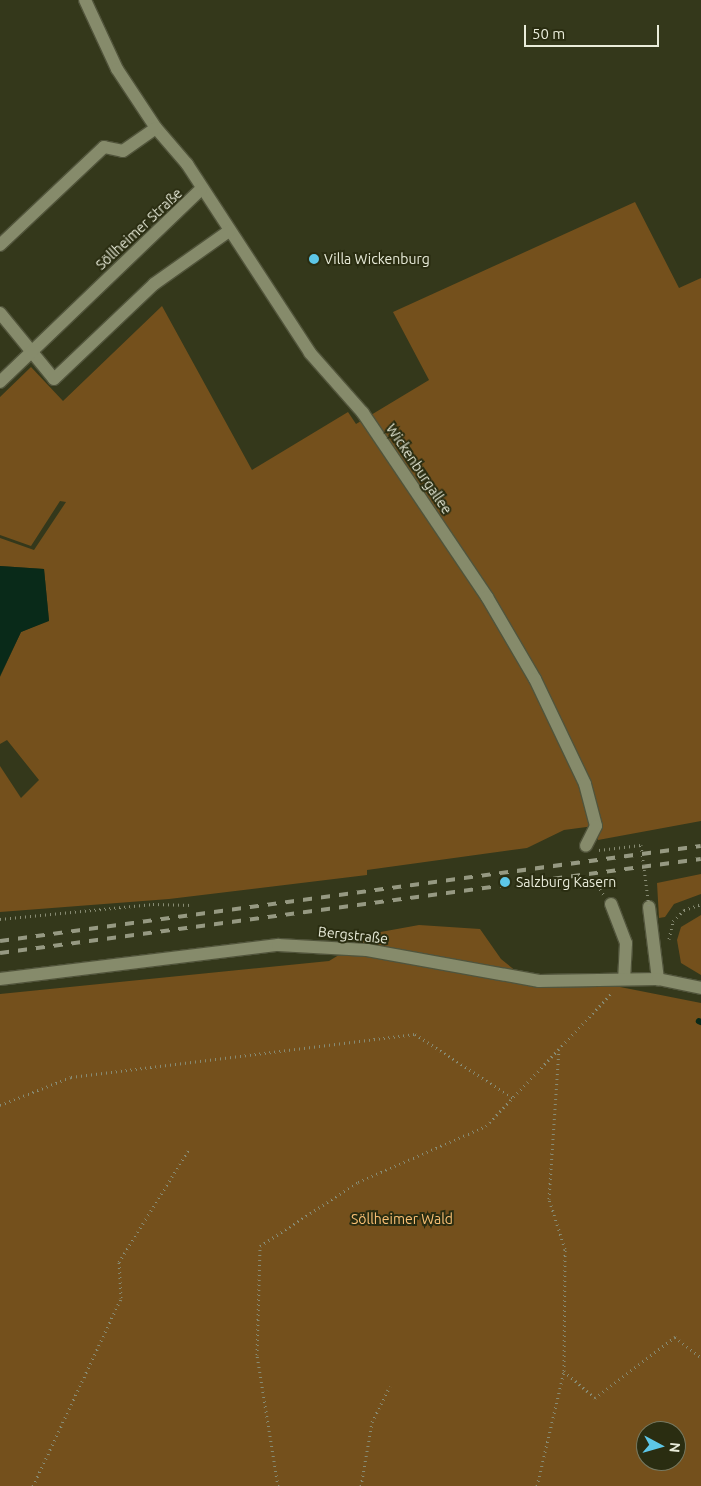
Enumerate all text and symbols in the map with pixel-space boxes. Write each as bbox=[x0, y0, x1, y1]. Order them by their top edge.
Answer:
scale bar bbox=[526, 15, 661, 47]
text: 50 m bbox=[532, 25, 565, 42]
street label: Söllheimer Straße bbox=[92, 185, 186, 273]
place label: Villa Wickenburg bbox=[324, 251, 430, 267]
marker: Villa Wickenburg bbox=[308, 253, 320, 265]
street label: Wickenburgallee bbox=[383, 421, 455, 517]
place label: Salzburg Kasern bbox=[516, 874, 616, 890]
marker: Salzburg Kasern bbox=[498, 875, 512, 889]
street label: Bergstraße bbox=[317, 923, 389, 947]
park label: Söllheimer Wald bbox=[351, 1211, 453, 1227]
north arrow bbox=[636, 1421, 686, 1471]
text: N bbox=[666, 1441, 683, 1453]

